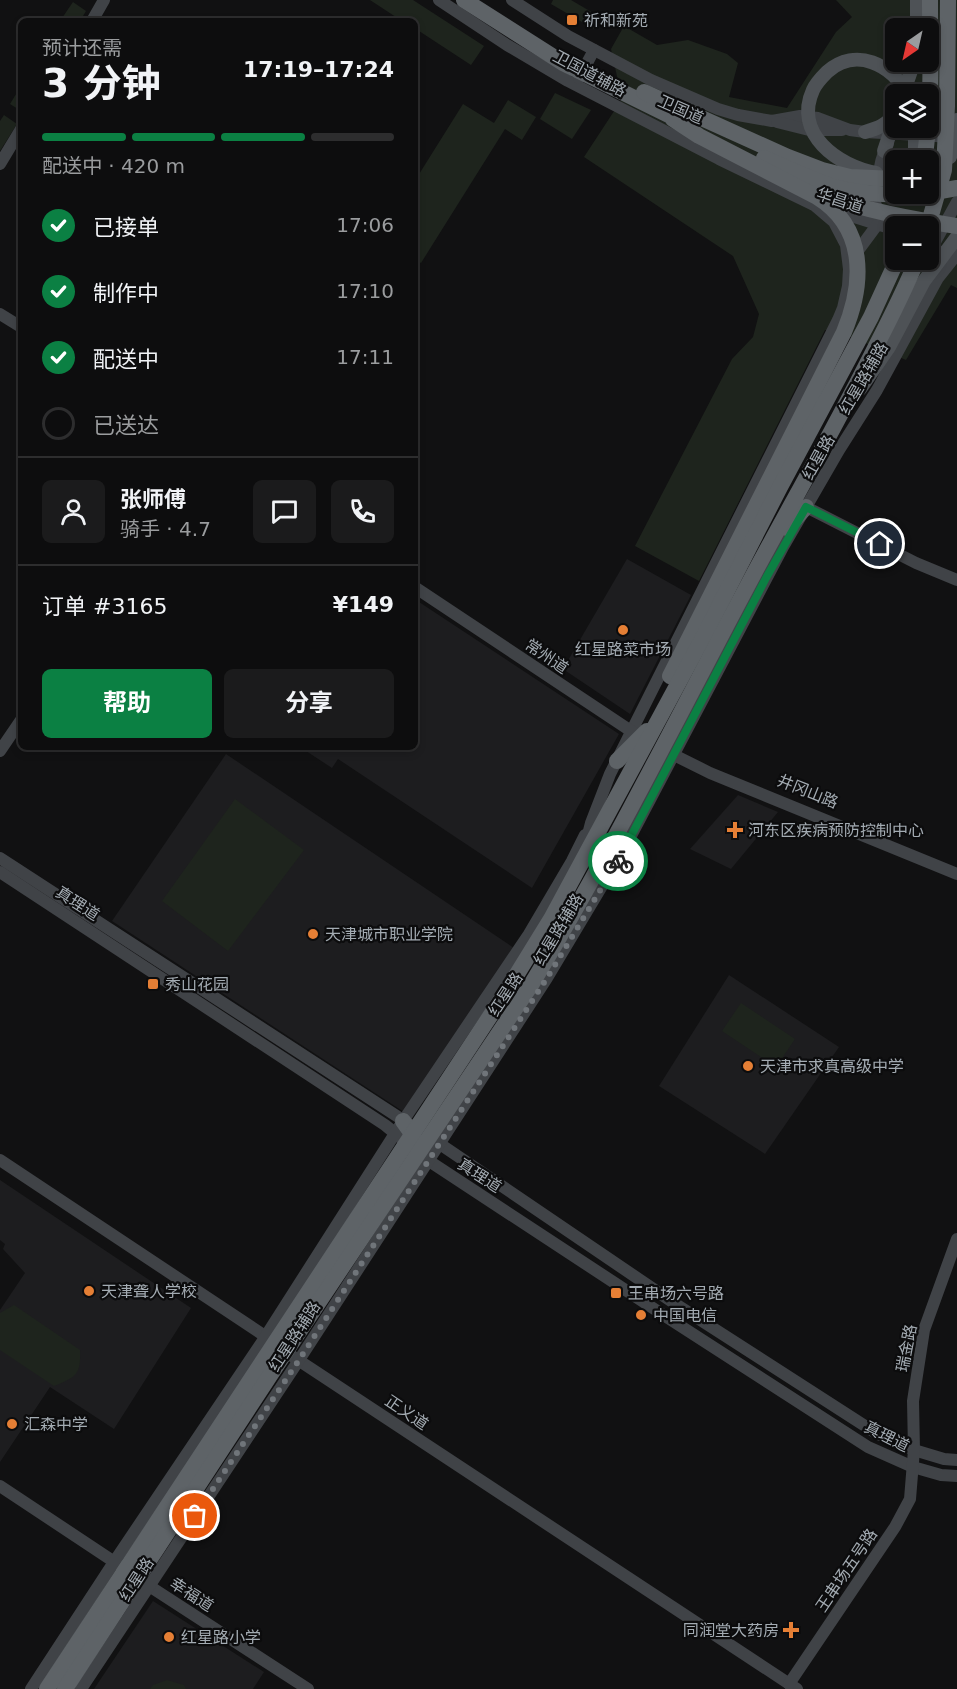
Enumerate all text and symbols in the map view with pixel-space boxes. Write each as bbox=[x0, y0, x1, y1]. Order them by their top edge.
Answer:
place label: 祈和新苑 bbox=[584, 11, 648, 30]
marker: 祈和新苑 bbox=[565, 13, 579, 27]
north arrow bbox=[885, 18, 939, 72]
map controls bbox=[885, 18, 939, 270]
text: 预计还需 bbox=[42, 36, 122, 60]
street label: 卫国道辅路 bbox=[550, 46, 630, 101]
text: 17:19–17:24 bbox=[243, 57, 394, 82]
text: 3 分钟 bbox=[42, 61, 161, 106]
button: layers bbox=[885, 84, 939, 138]
street label: 卫国道 bbox=[655, 91, 707, 128]
button: + bbox=[885, 150, 939, 204]
text: 配送中 · 420 m bbox=[42, 154, 185, 178]
street label: 华昌道 bbox=[814, 184, 866, 217]
icon: check bbox=[42, 209, 75, 242]
text: 17:06 bbox=[336, 213, 394, 237]
text: 已接单 bbox=[93, 215, 159, 240]
button: − bbox=[885, 216, 939, 270]
icon: check bbox=[42, 275, 75, 308]
text: 17:10 bbox=[336, 279, 394, 303]
text: 制作中 bbox=[93, 281, 159, 306]
street label: 红星路辅路 bbox=[835, 339, 892, 418]
icon: check bbox=[42, 341, 75, 374]
text: 17:11 bbox=[336, 345, 394, 369]
text: 配送中 bbox=[93, 347, 159, 372]
text: 已送达 bbox=[93, 413, 159, 438]
street label: 红星路 bbox=[798, 432, 838, 483]
button: person bbox=[42, 480, 105, 543]
button: chat bbox=[253, 480, 316, 543]
button: phone bbox=[331, 480, 394, 543]
text: 张师傅 bbox=[120, 487, 186, 512]
text: 骑手 · 4.7 bbox=[120, 517, 211, 541]
pin bbox=[854, 518, 905, 569]
icon: home bbox=[863, 527, 896, 560]
text: ¥149 bbox=[333, 592, 394, 617]
text: 订单 #3165 bbox=[42, 594, 167, 619]
marker: 红星路菜市场 bbox=[616, 623, 630, 637]
street label: 常州道 bbox=[522, 635, 572, 678]
place label: 红星路菜市场 bbox=[575, 640, 671, 659]
button: 帮助 bbox=[42, 669, 212, 738]
button: 分享 bbox=[224, 669, 394, 738]
street label: 井冈山路 bbox=[775, 771, 841, 812]
marker: 河东区疾病预防控制中心 bbox=[726, 821, 744, 839]
place label: 河东区疾病预防控制中心 bbox=[748, 821, 924, 840]
courier bbox=[588, 831, 648, 891]
icon: bike bbox=[602, 845, 635, 878]
street label: 真理道 bbox=[52, 882, 103, 924]
street label: 红星路辅路 bbox=[530, 890, 587, 968]
place label: 天津城市职业学院 bbox=[325, 925, 453, 944]
marker: 天津城市职业学院 bbox=[306, 927, 320, 941]
street label: 红星路 bbox=[484, 969, 526, 1020]
place label: 秀山花园 bbox=[165, 975, 229, 994]
marker: 秀山花园 bbox=[146, 977, 160, 991]
place label: 天津市求真高级中学 bbox=[760, 1057, 904, 1076]
marker: 天津市求真高级中学 bbox=[741, 1059, 755, 1073]
street label: 真理道 bbox=[454, 1154, 505, 1196]
place label: 天津聋人学校 bbox=[101, 1282, 197, 1301]
marker: 天津聋人学校 bbox=[82, 1284, 96, 1298]
place label: 王串场六号路 bbox=[628, 1284, 724, 1303]
marker: 王串场六号路 bbox=[609, 1286, 623, 1300]
street label: 红星路辅路 bbox=[265, 1298, 324, 1375]
place label: 中国电信 bbox=[653, 1306, 717, 1325]
marker: 中国电信 bbox=[634, 1308, 648, 1322]
street label: 瑞金路 bbox=[893, 1323, 920, 1373]
street label: 正义道 bbox=[382, 1391, 432, 1434]
place label: 汇森中学 bbox=[24, 1415, 88, 1434]
marker: 汇森中学 bbox=[5, 1417, 19, 1431]
street label: 真理道 bbox=[861, 1417, 912, 1456]
pin bbox=[169, 1490, 220, 1541]
icon: bag bbox=[178, 1499, 211, 1532]
street label: 王串场五号路 bbox=[812, 1525, 881, 1615]
street label: 红星路 bbox=[115, 1554, 157, 1605]
street label: 幸福道 bbox=[166, 1573, 217, 1615]
place label: 同润堂大药房 bbox=[683, 1621, 779, 1640]
marker: 同润堂大药房 bbox=[784, 1623, 798, 1637]
place label: 红星路小学 bbox=[181, 1628, 261, 1647]
marker: 红星路小学 bbox=[162, 1630, 176, 1644]

